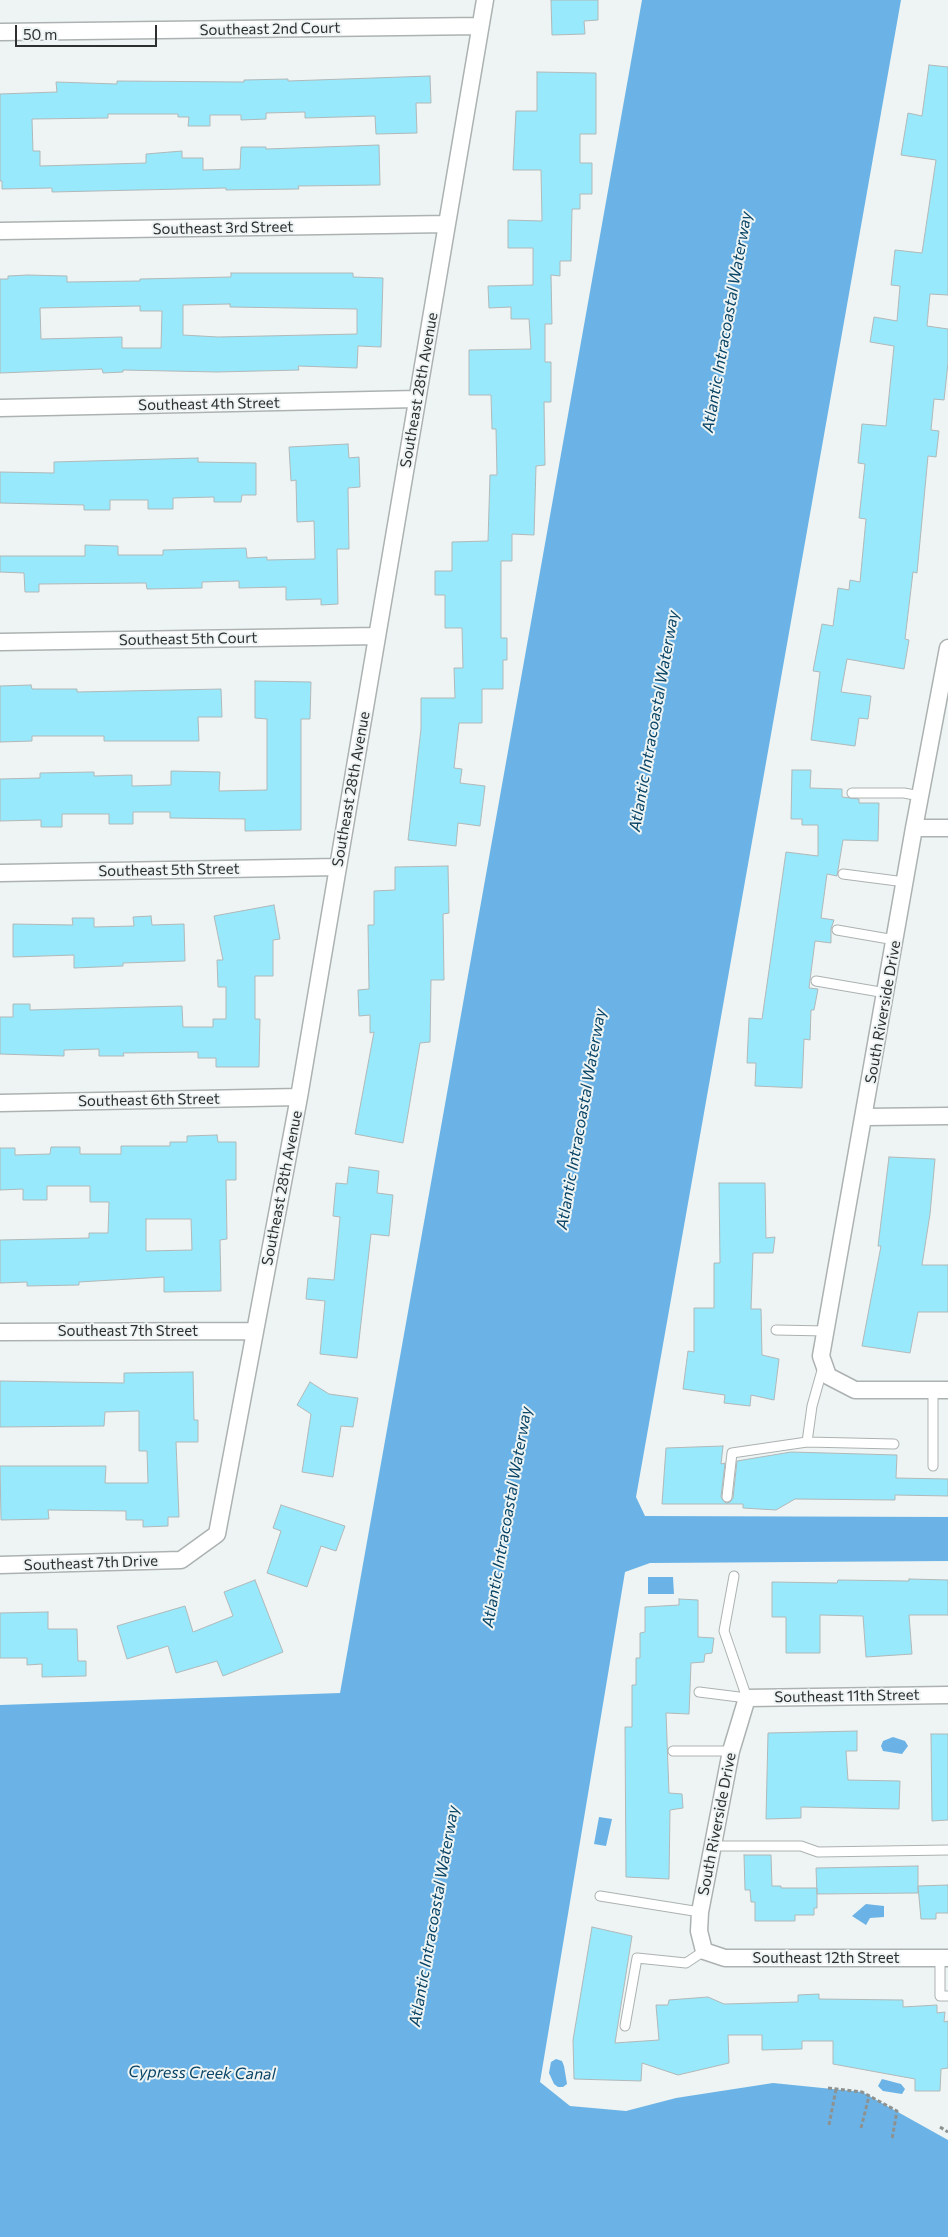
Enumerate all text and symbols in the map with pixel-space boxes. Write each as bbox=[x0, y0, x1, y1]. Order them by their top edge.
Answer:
scale bar bbox=[18, 15, 160, 47]
street label: Southeast 2nd Court bbox=[200, 19, 340, 39]
text: 50 m bbox=[23, 25, 57, 43]
water label: Atlantic Intracoastal Waterway bbox=[698, 210, 756, 434]
street label: Southeast 3rd Street bbox=[153, 218, 293, 238]
street label: Southeast 28th Avenue bbox=[396, 311, 442, 469]
street label: Southeast 4th Street bbox=[138, 394, 280, 414]
water label: Atlantic Intracoastal Waterway bbox=[625, 609, 683, 833]
street label: Southeast 5th Court bbox=[119, 629, 257, 649]
street label: Southeast 28th Avenue bbox=[328, 710, 374, 868]
street label: Southeast 5th Street bbox=[98, 860, 240, 880]
street label: South Riverside Drive bbox=[862, 939, 904, 1085]
water label: Atlantic Intracoastal Waterway bbox=[552, 1007, 610, 1231]
street label: Southeast 6th Street bbox=[78, 1090, 220, 1110]
street label: Southeast 28th Avenue bbox=[258, 1109, 306, 1267]
street label: Southeast 7th Street bbox=[58, 1322, 198, 1340]
water label: Atlantic Intracoastal Waterway bbox=[478, 1405, 536, 1629]
street label: Southeast 7th Drive bbox=[24, 1552, 158, 1574]
street label: Southeast 11th Street bbox=[774, 1686, 920, 1706]
street label: South Riverside Drive bbox=[694, 1751, 740, 1897]
water label: Atlantic Intracoastal Waterway bbox=[405, 1804, 463, 2028]
street label: Southeast 12th Street bbox=[752, 1949, 900, 1967]
water label: Cypress Creek Canal bbox=[128, 2062, 276, 2084]

